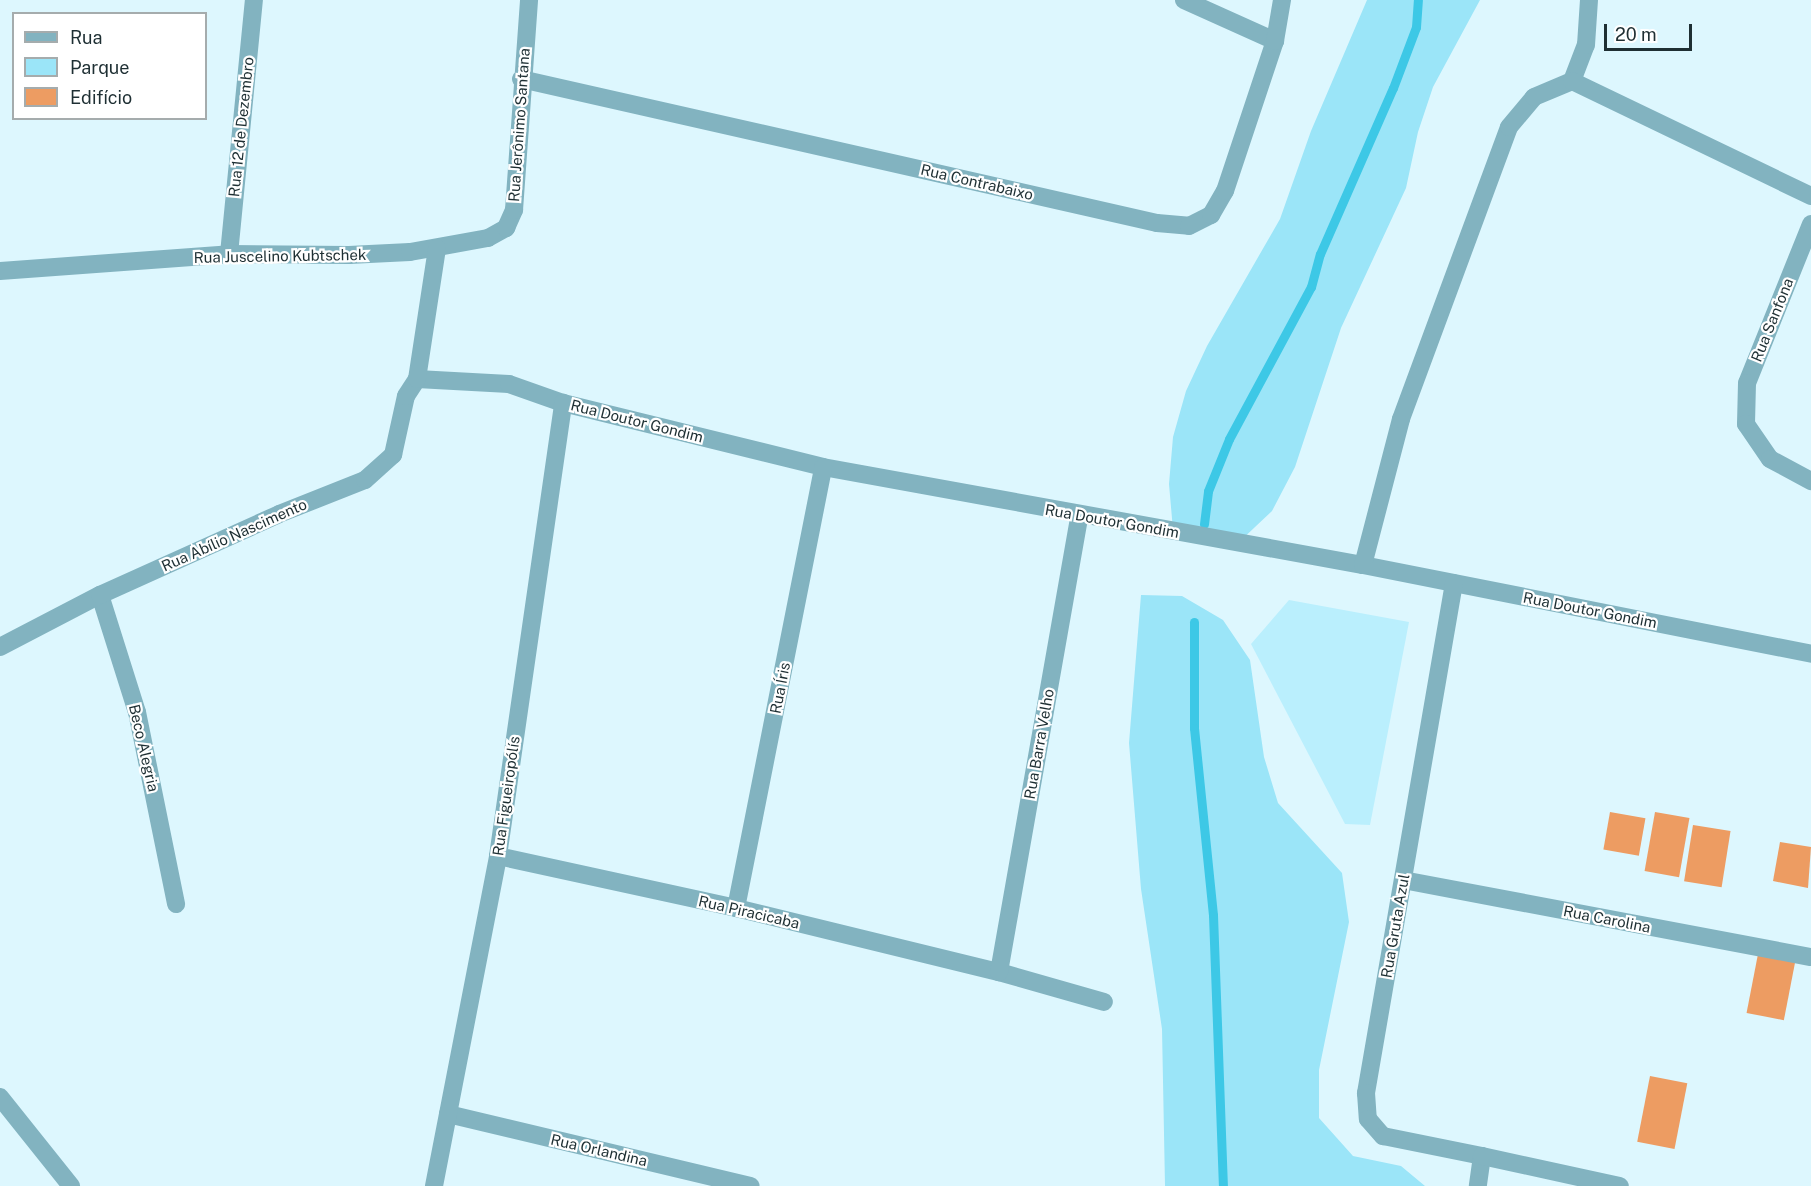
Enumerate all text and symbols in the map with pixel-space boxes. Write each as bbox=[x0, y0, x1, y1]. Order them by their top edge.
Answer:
legend bbox=[12, 12, 207, 120]
scale bar bbox=[1607, 12, 1696, 50]
text: 20 m bbox=[1615, 24, 1657, 45]
text: Rua bbox=[70, 27, 102, 48]
street label: Rua Jerônimo Santana bbox=[505, 47, 533, 203]
street label: Rua 12 de Dezembro bbox=[225, 56, 257, 198]
text: Parque bbox=[70, 57, 130, 78]
text: Edifício bbox=[70, 87, 132, 108]
street label: Rua Contrabaixo bbox=[919, 160, 1035, 204]
street label: Rua Juscelino Kubtschek bbox=[194, 245, 366, 267]
street label: Rua Sanfona bbox=[1747, 276, 1797, 364]
street label: Rua Doutor Gondim bbox=[569, 396, 705, 446]
street label: Rua Abílio Nascimento bbox=[159, 495, 309, 575]
street label: Rua Doutor Gondim bbox=[1044, 500, 1180, 542]
street label: Rua Doutor Gondim bbox=[1522, 588, 1658, 632]
street label: Rua Íris bbox=[766, 661, 794, 715]
street label: Rua Barra Velho bbox=[1020, 687, 1058, 801]
street label: Beco Alegria bbox=[125, 702, 163, 794]
street label: Rua Figueiropólís bbox=[489, 735, 523, 857]
street label: Rua Gruta Azul bbox=[1377, 873, 1413, 979]
street label: Rua Piracicaba bbox=[697, 892, 801, 932]
street label: Rua Carolina bbox=[1562, 902, 1652, 936]
street label: Rua Orlandina bbox=[549, 1130, 649, 1170]

